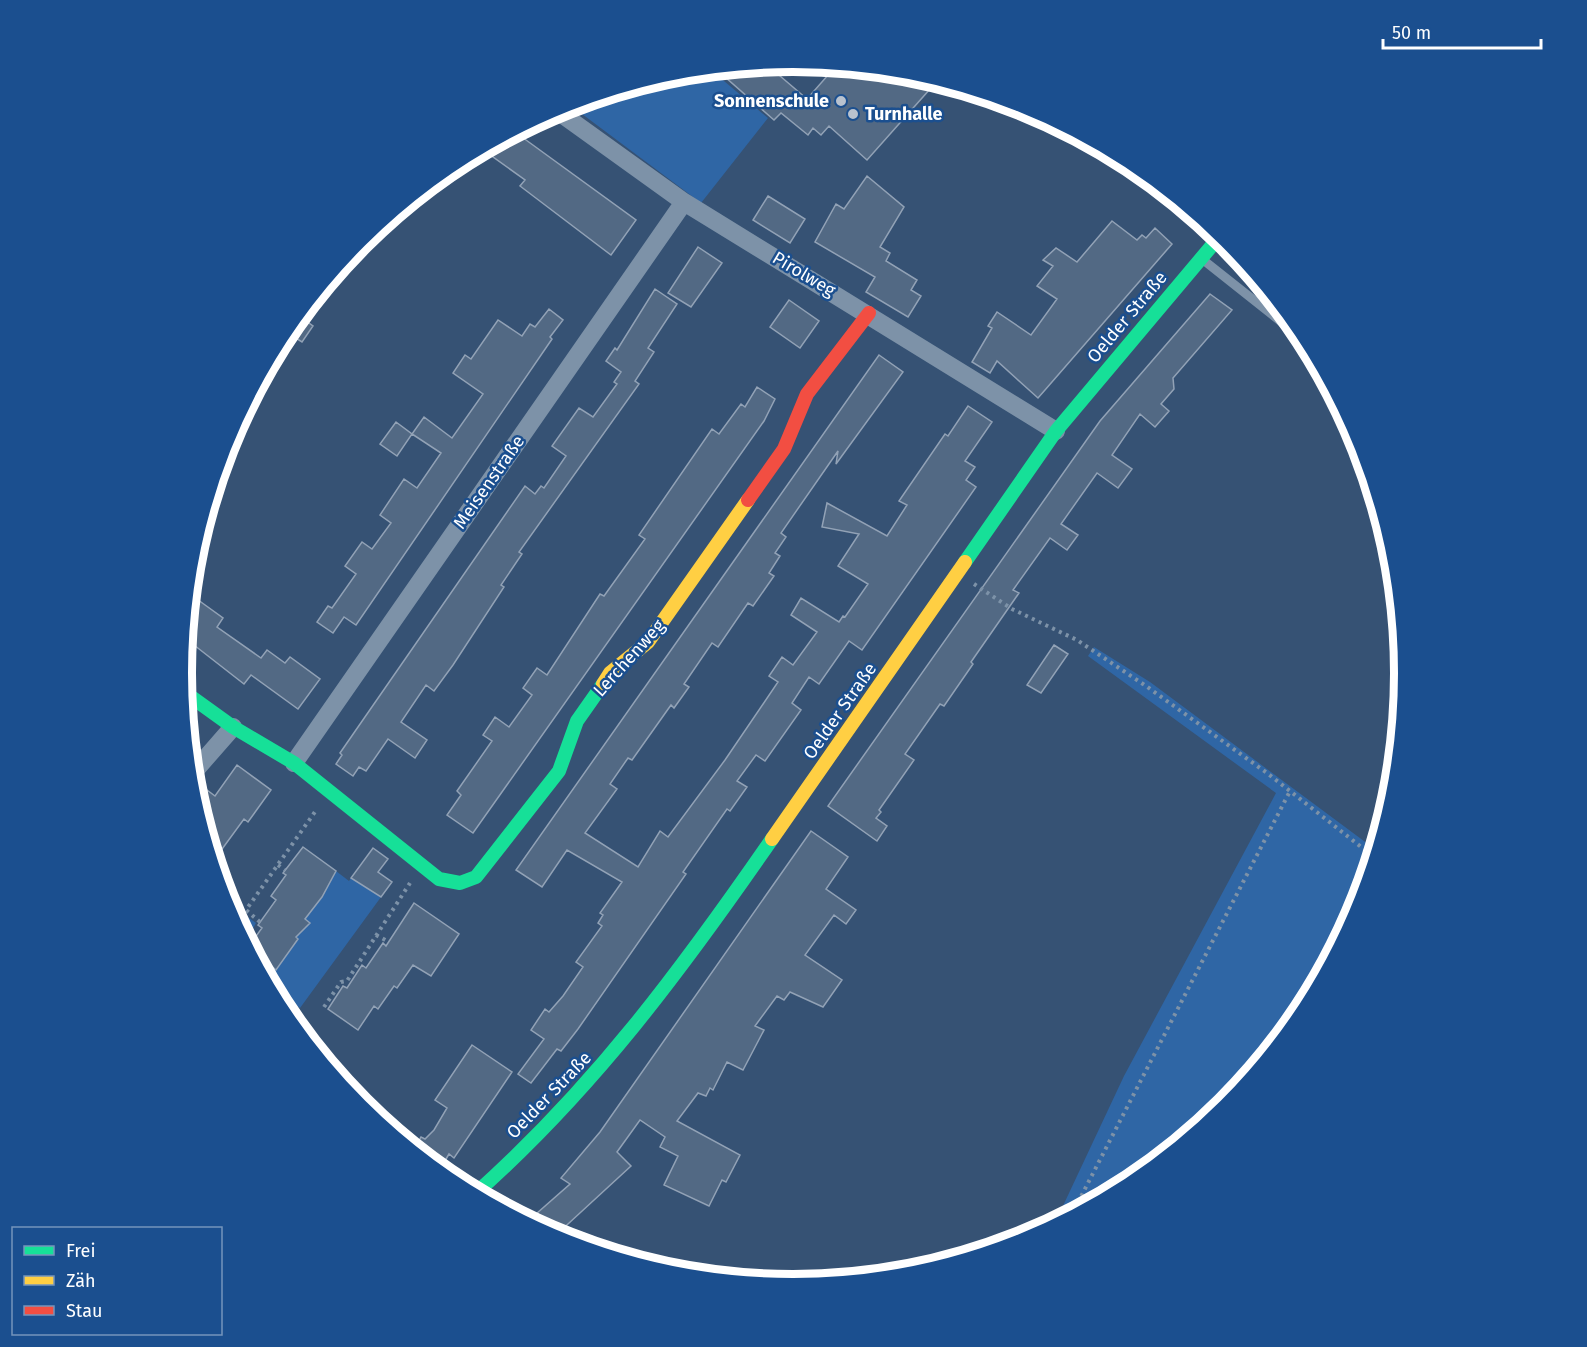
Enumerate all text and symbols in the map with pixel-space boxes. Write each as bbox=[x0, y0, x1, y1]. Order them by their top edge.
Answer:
scale bar bbox=[1383, 12, 1540, 50]
text: 50 m bbox=[1392, 22, 1431, 44]
place label: Sonnenschule bbox=[714, 90, 829, 112]
marker: Sonnenschule bbox=[834, 94, 848, 108]
place label: Turnhalle bbox=[865, 103, 943, 125]
marker: Turnhalle bbox=[846, 107, 860, 121]
street label: Pirolweg bbox=[768, 247, 840, 302]
street label: Oelder Straße bbox=[1082, 267, 1172, 367]
street label: Meisenstraße bbox=[449, 431, 529, 533]
street label: Lerchenweg bbox=[589, 614, 670, 701]
street label: Oelder Straße bbox=[799, 659, 881, 763]
street label: Oelder Straße bbox=[502, 1047, 596, 1143]
legend bbox=[12, 1227, 222, 1335]
text: Frei bbox=[66, 1240, 96, 1262]
text: Zäh bbox=[66, 1270, 95, 1292]
text: Stau bbox=[66, 1300, 102, 1322]

